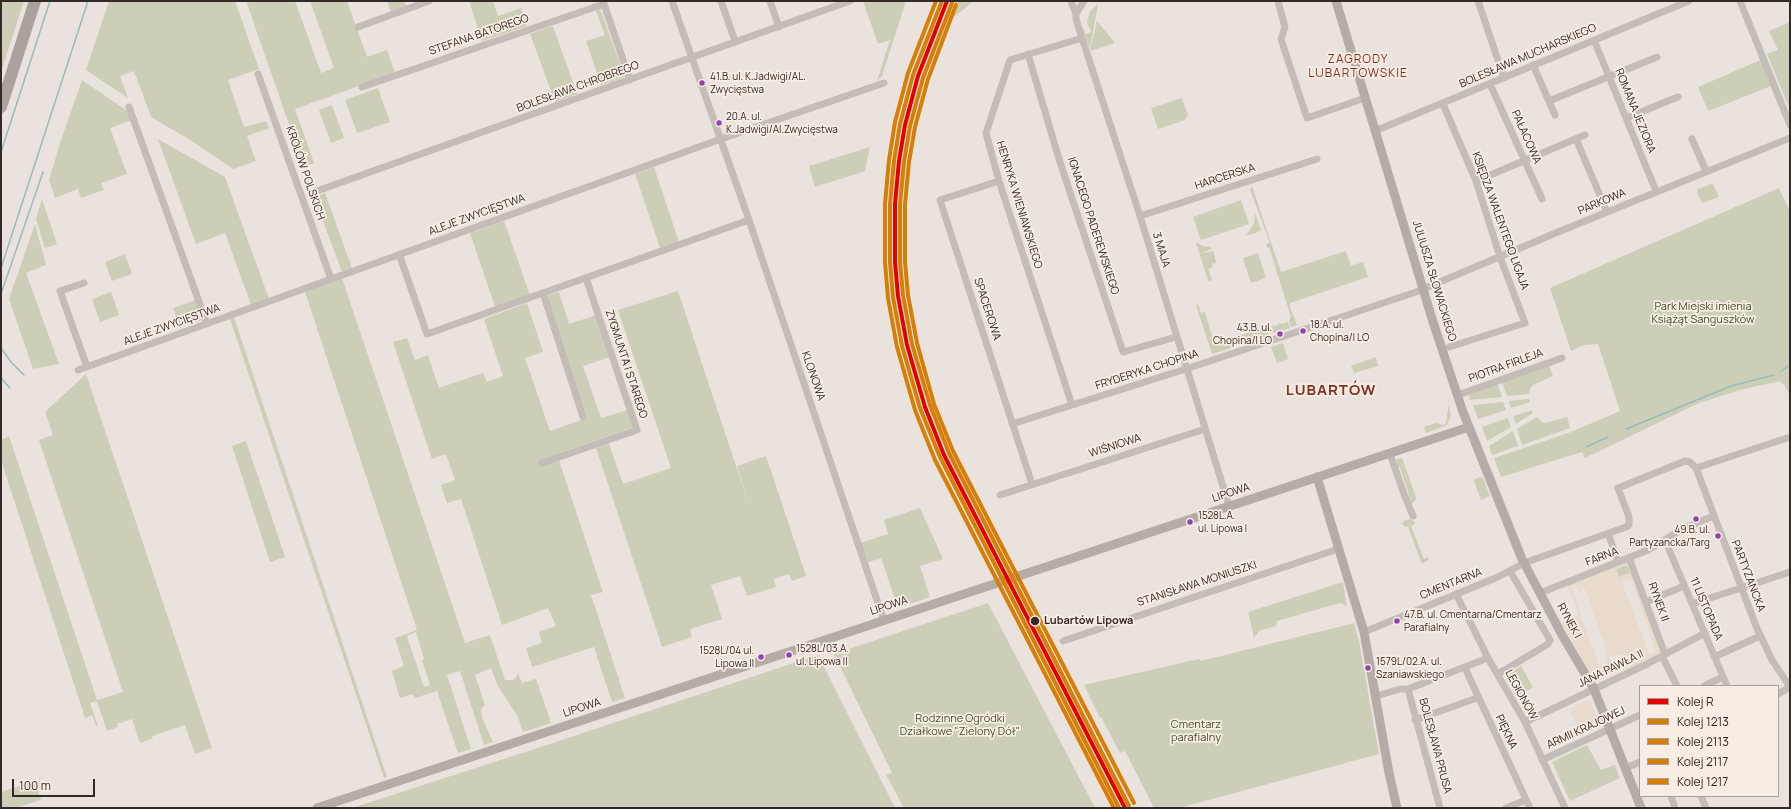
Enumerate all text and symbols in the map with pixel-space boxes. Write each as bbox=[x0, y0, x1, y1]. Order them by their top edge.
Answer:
street label: STEFANA BATOREGO bbox=[427, 12, 531, 58]
street label: BOLESŁAWA MUCHARSKIEGO bbox=[1458, 21, 1598, 91]
district label: ZAGRODY LUBARTOWSKIE bbox=[1308, 53, 1408, 81]
street label: BOLESŁAWA CHROBREGO bbox=[515, 59, 641, 115]
street label: ROMANA JEZIORA bbox=[1612, 67, 1658, 155]
place label: 41.B. ul. K.Jadwigi/AL. Zwycięstwa bbox=[710, 71, 806, 94]
marker: 41.B. ul. K.Jadwigi/AL. Zwycięstwa bbox=[697, 78, 707, 88]
street label: PAŁACOWA bbox=[1508, 108, 1544, 166]
place label: 20.A. ul. K.Jadwigi/Al.Zwycięstwa bbox=[726, 111, 838, 134]
marker: 20.A. ul. K.Jadwigi/Al.Zwycięstwa bbox=[714, 118, 724, 128]
street label: KRÓLÓW POLSKICH bbox=[283, 124, 327, 222]
street label: HENRYKA WIENIAWSKIEGO bbox=[993, 139, 1045, 271]
street label: KSIĘDZA WALENTEGO LIGAJA bbox=[1469, 150, 1531, 292]
street label: IGNACEGO PADEREWSKIEGO bbox=[1064, 156, 1122, 296]
street label: HARCERSKA bbox=[1193, 161, 1257, 193]
street label: PARKOWA bbox=[1576, 186, 1628, 218]
street label: ALEJE ZWYCIĘSTWA bbox=[427, 191, 527, 239]
street label: JULIUSZA SŁOWACKIEGO bbox=[1409, 219, 1459, 343]
street label: 3 MAJA bbox=[1149, 231, 1173, 269]
street label: SPACEROWA bbox=[971, 276, 1003, 342]
park label: Park Miejski imienia Książąt Sanguszków bbox=[1651, 300, 1755, 326]
street label: ALEJE ZWYCIĘSTWA bbox=[122, 301, 222, 349]
street label: ZYGMUNTA I STAREGO bbox=[602, 308, 650, 420]
place label: 18.A. ul. Chopina/I LO bbox=[1310, 319, 1369, 342]
place label: 43.B. ul. Chopina/I LO bbox=[1213, 322, 1272, 346]
marker: 18.A. ul. Chopina/I LO bbox=[1298, 326, 1308, 336]
marker: 43.B. ul. Chopina/I LO bbox=[1275, 329, 1285, 339]
street label: PIOTRA FIRLEJA bbox=[1467, 346, 1545, 386]
street label: FRYDERYKA CHOPINA bbox=[1094, 347, 1200, 393]
street label: KLONOWA bbox=[798, 349, 828, 403]
district label: LUBARTÓW bbox=[1286, 382, 1376, 400]
street label: WIŚNIOWA bbox=[1087, 431, 1143, 461]
street label: LIPOWA bbox=[1210, 481, 1252, 505]
place label: 1528L.A. ul. Lipowa I bbox=[1198, 510, 1247, 534]
unlabelled marker bbox=[1691, 514, 1701, 524]
marker: 1528L.A. ul. Lipowa I bbox=[1185, 517, 1195, 527]
place label: 49.B. ul. Partyzancka/Targ bbox=[1629, 524, 1710, 548]
marker: 49.B. ul. Partyzancka/Targ bbox=[1713, 531, 1723, 541]
street label: PARTYZANCKA bbox=[1728, 538, 1768, 614]
street label: FARNA bbox=[1584, 545, 1620, 569]
street label: STANISŁAWA MONIUSZKI bbox=[1136, 558, 1258, 610]
street label: CMENTARNA bbox=[1418, 566, 1484, 602]
street label: 11 LISTOPADA bbox=[1687, 575, 1725, 643]
street label: RYNEK II bbox=[1645, 581, 1671, 623]
street label: LIPOWA bbox=[868, 594, 910, 618]
street label: RYNEK I bbox=[1554, 601, 1584, 641]
place label: 47.B. ul. Cmentarna/Cmentarz Parafialny bbox=[1404, 609, 1541, 632]
place label: Lubartów Lipowa bbox=[1044, 614, 1133, 628]
marker: Lubartów Lipowa bbox=[1029, 615, 1041, 627]
marker: 47.B. ul. Cmentarna/Cmentarz Parafialny bbox=[1392, 616, 1402, 626]
place label: 1528L/03.A. ul. Lipowa II bbox=[796, 643, 849, 666]
place label: 1528L/04 ul. Lipowa II bbox=[699, 645, 754, 668]
street label: JANA PAWŁA II bbox=[1576, 647, 1646, 691]
marker: 1528L/03.A. ul. Lipowa II bbox=[784, 650, 794, 660]
marker: 1528L/04 ul. Lipowa II bbox=[756, 652, 766, 662]
place label: 1579L/02.A. ul. Szaniawskiego bbox=[1376, 656, 1444, 680]
marker: 1579L/02.A. ul. Szaniawskiego bbox=[1363, 663, 1373, 673]
street label: LEGIONÓW bbox=[1502, 668, 1540, 722]
legend bbox=[1639, 685, 1779, 797]
text: Kolej R bbox=[1677, 693, 1714, 710]
street label: LIPOWA bbox=[561, 696, 603, 720]
street label: BOLESŁAWA PRUSA bbox=[1416, 697, 1454, 795]
street label: ARMII KRAJOWEJ bbox=[1545, 704, 1627, 752]
park label: Rodzinne Ogródki Działkowe "Zielony Dół" bbox=[900, 712, 1020, 738]
street label: PIĘKNA bbox=[1492, 713, 1520, 751]
text: Kolej 1213 bbox=[1677, 713, 1729, 730]
park label: Cmentarz parafialny bbox=[1171, 718, 1221, 744]
text: Kolej 2113 bbox=[1677, 733, 1729, 750]
text: Kolej 2117 bbox=[1677, 753, 1728, 770]
scale bar bbox=[14, 771, 97, 797]
text: Kolej 1217 bbox=[1677, 773, 1728, 790]
text: 100 m bbox=[19, 777, 51, 794]

